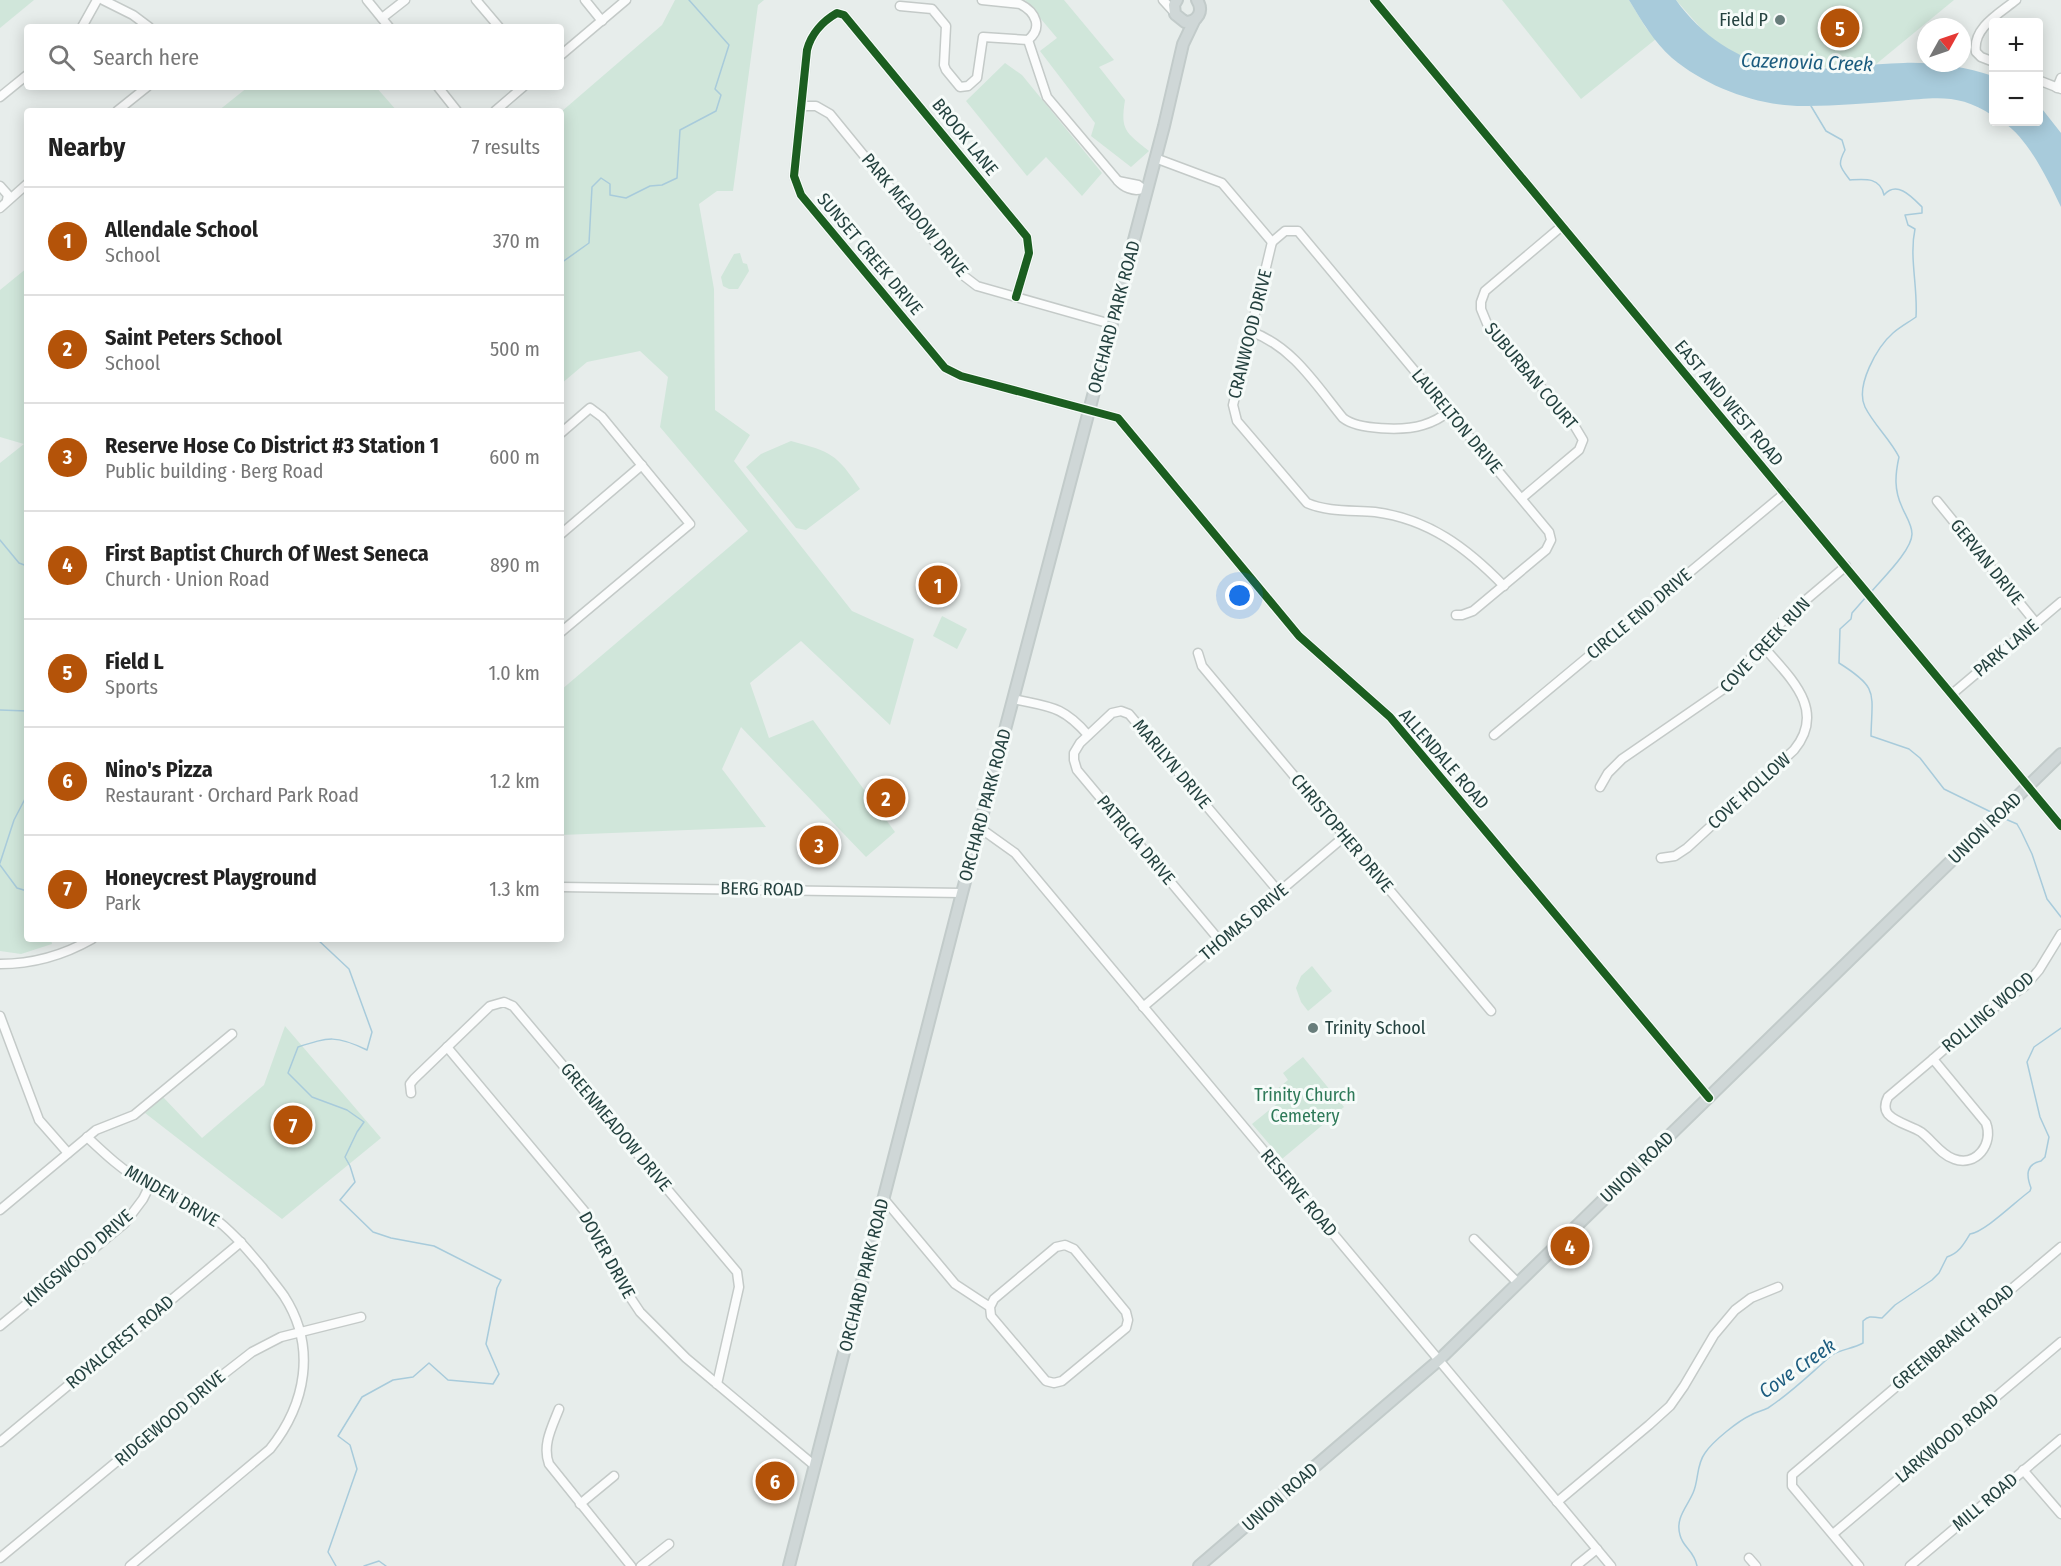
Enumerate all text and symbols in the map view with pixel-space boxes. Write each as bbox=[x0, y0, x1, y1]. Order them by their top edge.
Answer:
pin: 5 bbox=[1820, 6, 1860, 51]
place label: Field P bbox=[1719, 9, 1768, 31]
marker: Field P bbox=[1773, 13, 1787, 27]
north arrow bbox=[1917, 18, 1971, 72]
map controls bbox=[1989, 18, 2043, 126]
button: + bbox=[1989, 18, 2043, 72]
search box bbox=[24, 24, 564, 90]
icon: search bbox=[45, 41, 78, 74]
text: Search here bbox=[93, 44, 199, 71]
water label: Cazenovia Creek bbox=[1741, 48, 1873, 76]
button: − bbox=[1989, 72, 2043, 126]
street label: BROOK LANE bbox=[927, 94, 1003, 180]
text: Nearby bbox=[48, 132, 125, 163]
text: 7 results bbox=[472, 135, 540, 159]
street label: PARK MEADOW DRIVE bbox=[857, 149, 973, 281]
street label: SUNSET CREEK DRIVE bbox=[813, 188, 927, 320]
text: Allendale School bbox=[105, 216, 258, 243]
text: 1 bbox=[63, 229, 72, 253]
text: 370 m bbox=[493, 229, 540, 253]
street label: ORCHARD PARK ROAD bbox=[1083, 238, 1145, 396]
text: School bbox=[105, 243, 160, 267]
street label: CRANWOOD DRIVE bbox=[1223, 267, 1277, 401]
street label: SUBURBAN COURT bbox=[1480, 318, 1582, 434]
text: Saint Peters School bbox=[105, 324, 282, 351]
street label: EAST AND WEST ROAD bbox=[1670, 336, 1788, 470]
text: 2 bbox=[63, 337, 72, 361]
text: 500 m bbox=[490, 337, 540, 361]
text: School bbox=[105, 351, 160, 375]
street label: LAURELTON DRIVE bbox=[1407, 364, 1507, 478]
text: Reserve Hose Co District #3 Station 1 bbox=[105, 432, 439, 459]
text: 3 bbox=[63, 445, 72, 469]
text: 600 m bbox=[489, 445, 540, 469]
text: Public building · Berg Road bbox=[105, 459, 323, 483]
street label: GERVAN DRIVE bbox=[1946, 514, 2028, 610]
text: First Baptist Church Of West Seneca bbox=[105, 540, 429, 567]
text: 4 bbox=[62, 553, 73, 577]
text: 890 m bbox=[490, 553, 540, 577]
pin: 1 bbox=[918, 562, 958, 608]
street label: CIRCLE END DRIVE bbox=[1582, 564, 1696, 664]
text: Church · Union Road bbox=[105, 567, 270, 591]
your location bbox=[1225, 581, 1254, 610]
street label: COVE CREEK RUN bbox=[1715, 593, 1815, 697]
street label: PARK LANE bbox=[1969, 614, 2043, 682]
text: Field L bbox=[105, 648, 164, 675]
text: 5 bbox=[63, 661, 72, 685]
text: 1.0 km bbox=[488, 661, 540, 685]
text: Sports bbox=[105, 675, 158, 699]
street label: ALLENDALE ROAD bbox=[1394, 704, 1494, 814]
street label: MARILYN DRIVE bbox=[1128, 715, 1216, 813]
street label: ORCHARD PARK ROAD bbox=[954, 726, 1016, 884]
street label: COVE HOLLOW bbox=[1703, 748, 1795, 834]
text: Nino's Pizza bbox=[105, 756, 213, 783]
text: 6 bbox=[62, 769, 73, 793]
text: 1.2 km bbox=[490, 769, 540, 793]
street label: CHRISTOPHER DRIVE bbox=[1286, 769, 1398, 897]
pin: 2 bbox=[866, 776, 906, 820]
text: Restaurant · Orchard Park Road bbox=[105, 783, 359, 807]
street label: UNION ROAD bbox=[1944, 788, 2026, 868]
street label: PATRICIA DRIVE bbox=[1092, 791, 1180, 889]
pin: 3 bbox=[800, 822, 838, 868]
text: Honeycrest Playground bbox=[105, 864, 317, 891]
text: 7 bbox=[63, 877, 72, 901]
text: 1.3 km bbox=[489, 877, 540, 901]
street label: BERG ROAD bbox=[720, 877, 804, 901]
street label: THOMAS DRIVE bbox=[1195, 879, 1293, 965]
text: Park bbox=[105, 891, 141, 915]
street label: ROLLING WOOD bbox=[1937, 967, 2039, 1057]
place label: Trinity School bbox=[1325, 1017, 1426, 1039]
marker: Trinity School bbox=[1306, 1021, 1320, 1035]
street label: GREENMEADOW DRIVE bbox=[556, 1058, 676, 1196]
park label: Trinity Church Cemetery bbox=[1254, 1084, 1356, 1127]
pin: 7 bbox=[274, 1102, 312, 1148]
street label: UNION ROAD bbox=[1596, 1127, 1678, 1207]
street label: RESERVE ROAD bbox=[1256, 1145, 1342, 1241]
street label: MINDEN DRIVE bbox=[121, 1160, 223, 1232]
street label: ORCHARD PARK ROAD bbox=[834, 1196, 894, 1354]
street label: KINGSWOOD DRIVE bbox=[19, 1205, 137, 1311]
street label: DOVER DRIVE bbox=[574, 1208, 640, 1302]
pin: 4 bbox=[1550, 1224, 1590, 1268]
street label: GREENBRANCH ROAD bbox=[1887, 1279, 2019, 1395]
street label: ROYALCREST ROAD bbox=[62, 1290, 178, 1394]
water label: Cove Creek bbox=[1754, 1333, 1840, 1403]
street label: RIDGEWOOD DRIVE bbox=[110, 1366, 230, 1470]
street label: LARKWOOD ROAD bbox=[1891, 1388, 2003, 1488]
pin: 6 bbox=[756, 1458, 794, 1504]
street label: UNION ROAD bbox=[1238, 1458, 1322, 1536]
street label: MILL ROAD bbox=[1948, 1468, 2022, 1536]

